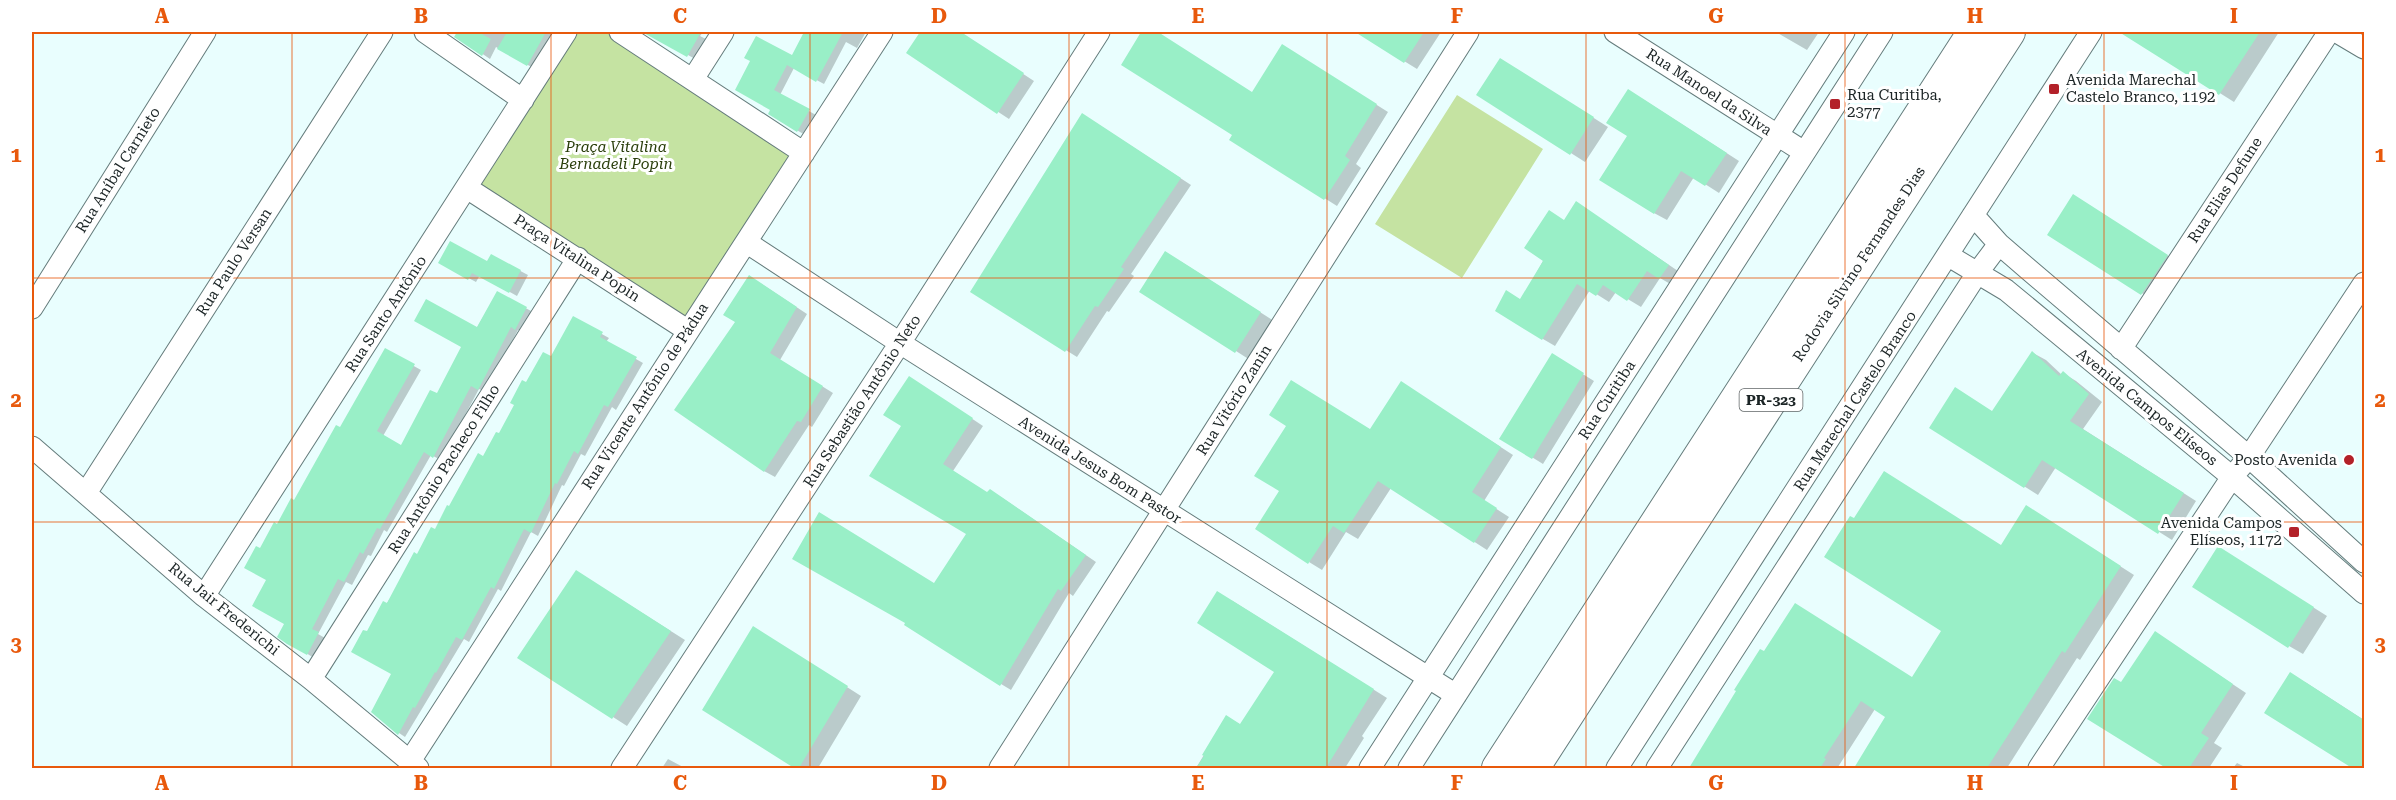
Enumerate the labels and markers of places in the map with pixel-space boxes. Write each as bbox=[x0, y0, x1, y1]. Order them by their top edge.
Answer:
place label: Avenida Marechal Castelo Branco, 1192 bbox=[2066, 71, 2215, 106]
marker: Avenida Marechal Castelo Branco, 1192 bbox=[2047, 82, 2061, 96]
place label: Rua Curitiba, 2377 bbox=[1847, 86, 1942, 121]
marker: Rua Curitiba, 2377 bbox=[1828, 97, 1842, 111]
place label: Posto Avenida bbox=[2234, 451, 2337, 469]
marker: Posto Avenida bbox=[2342, 453, 2356, 467]
place label: Avenida Campos Elíseos, 1172 bbox=[2161, 514, 2282, 549]
marker: Avenida Campos Elíseos, 1172 bbox=[2287, 525, 2301, 539]

